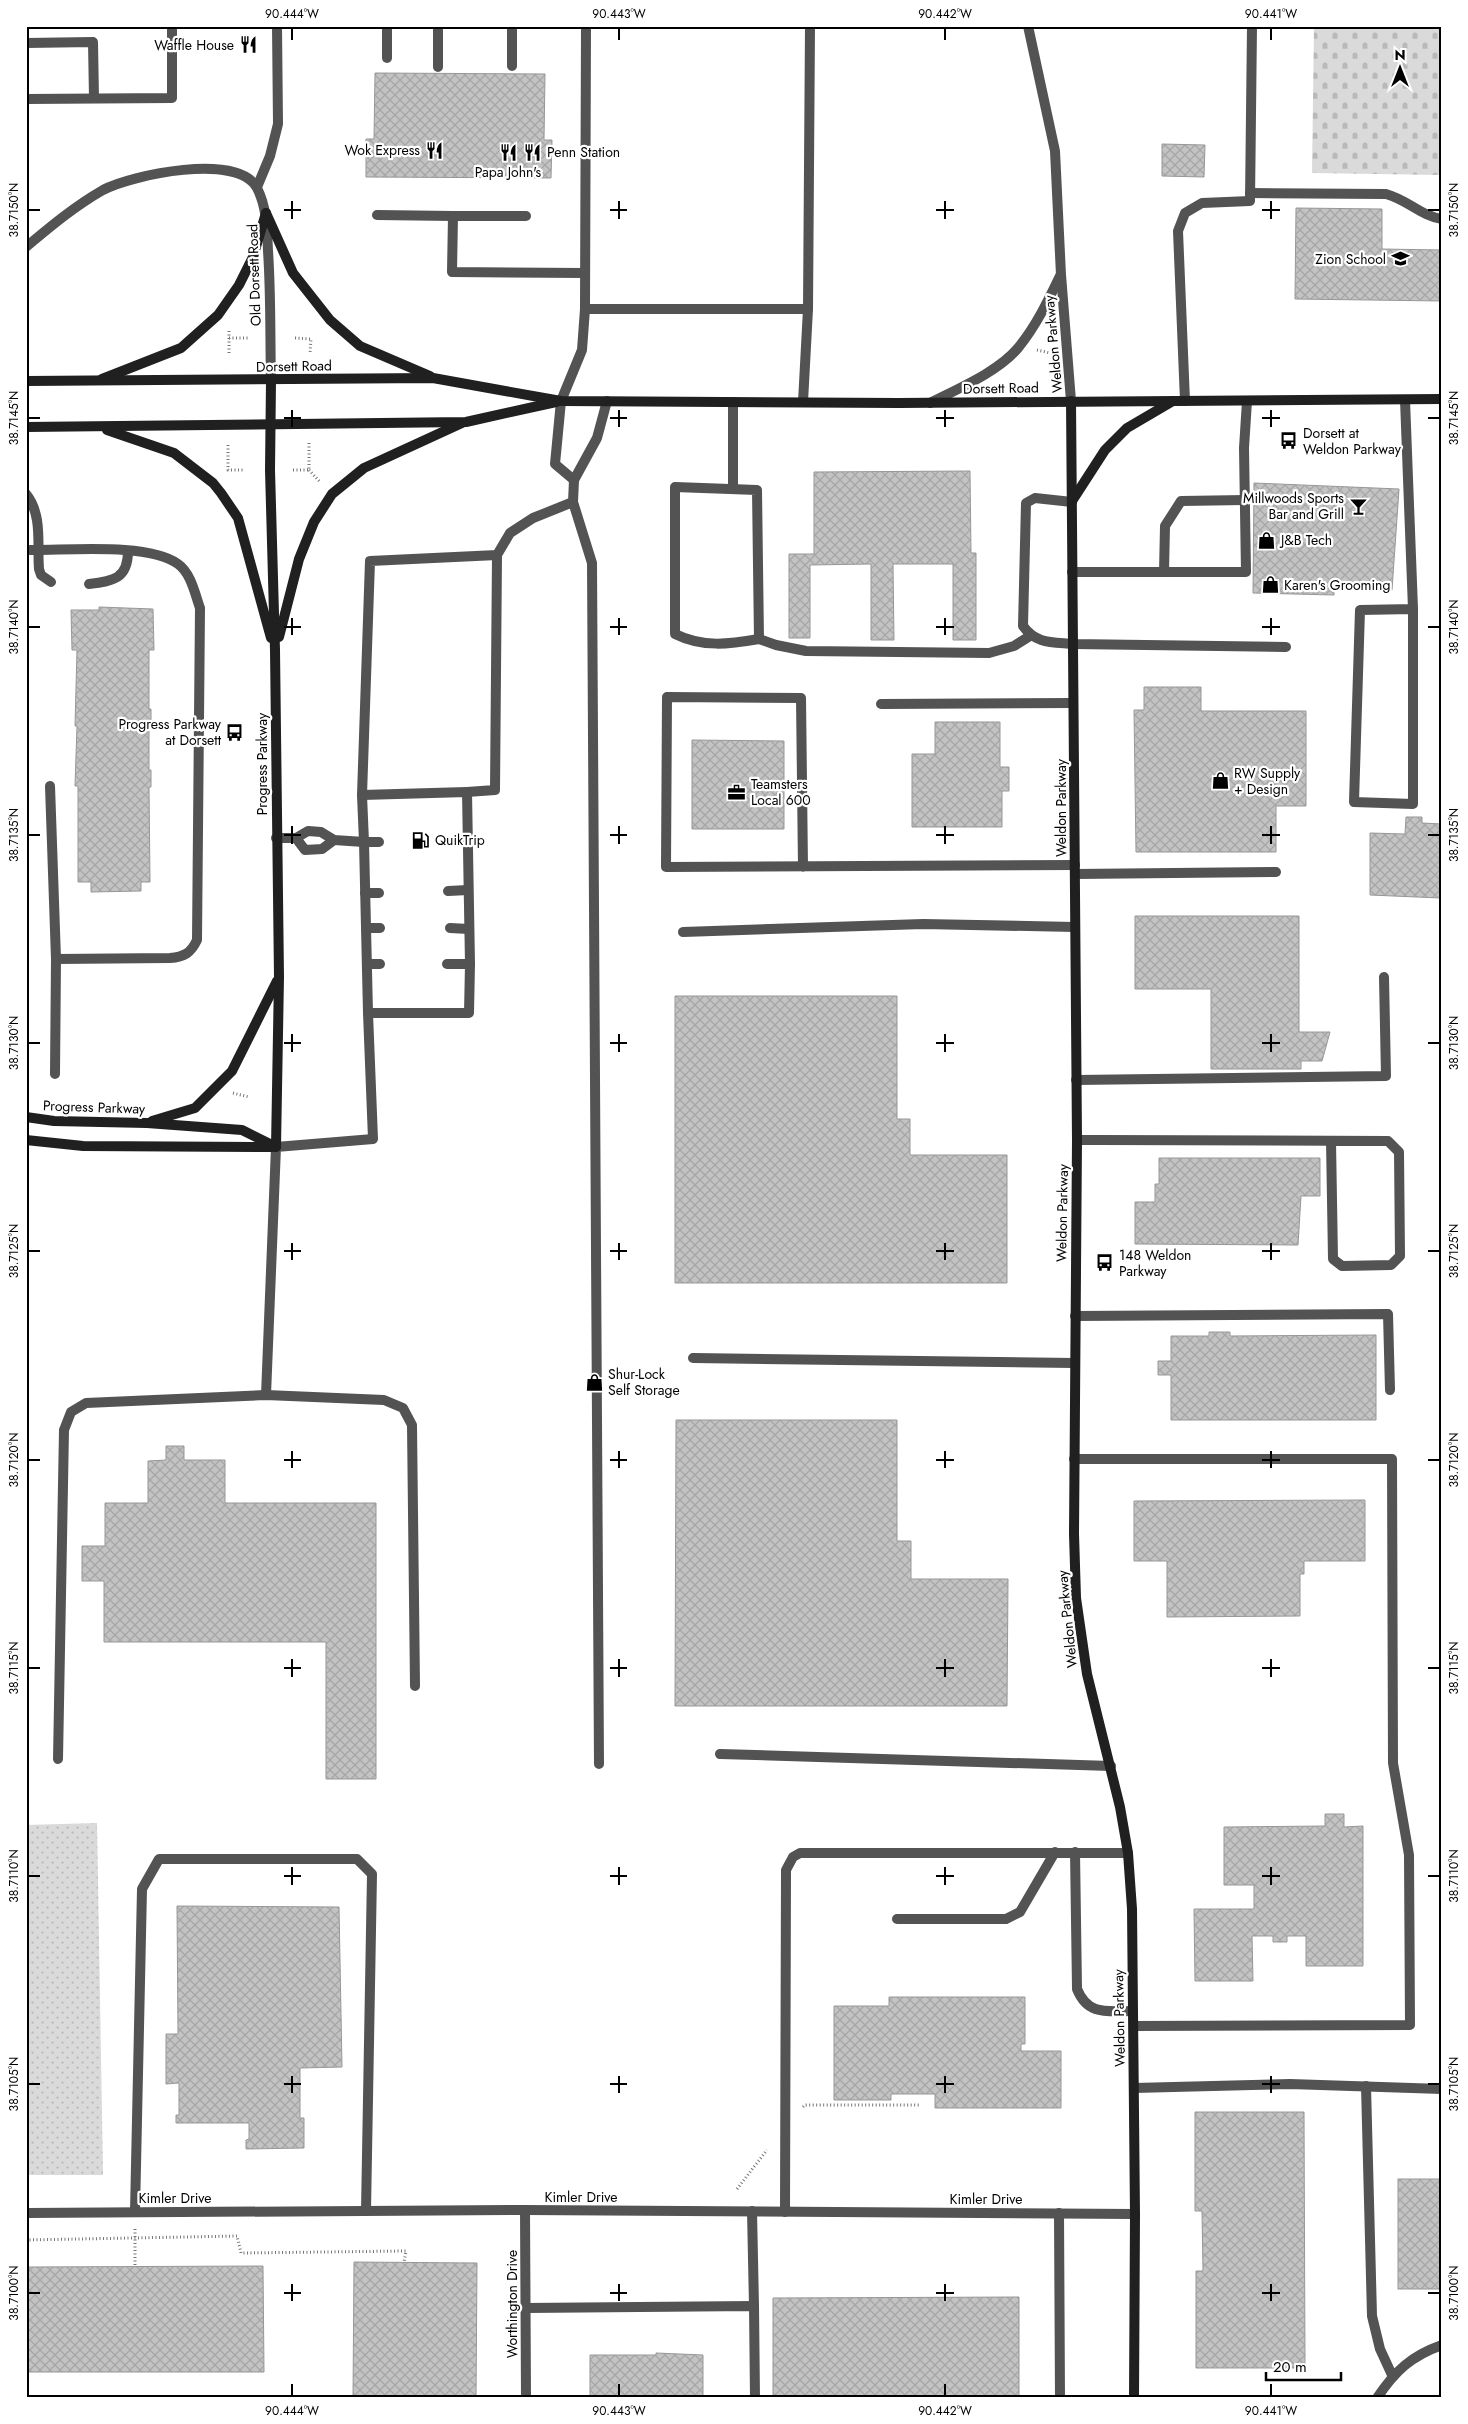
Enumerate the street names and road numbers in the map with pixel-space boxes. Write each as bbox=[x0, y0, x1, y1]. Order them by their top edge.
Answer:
street label: Old Dorsett Road bbox=[242, 223, 266, 327]
street label: Weldon Parkway bbox=[1039, 294, 1067, 394]
street label: Dorsett Road bbox=[256, 355, 332, 377]
street label: Dorsett Road bbox=[963, 377, 1039, 399]
street label: Progress Parkway bbox=[252, 712, 272, 815]
street label: Weldon Parkway bbox=[1051, 758, 1071, 857]
street label: Progress Parkway bbox=[42, 1095, 146, 1119]
street label: Weldon Parkway bbox=[1051, 1163, 1073, 1262]
street label: Weldon Parkway bbox=[1052, 1568, 1082, 1669]
street label: Weldon Parkway bbox=[1108, 1968, 1130, 2067]
street label: Kimler Drive bbox=[544, 2187, 618, 2207]
street label: Kimler Drive bbox=[138, 2188, 212, 2208]
street label: Kimler Drive bbox=[949, 2189, 1023, 2209]
street label: Worthington Drive bbox=[502, 2250, 522, 2358]

